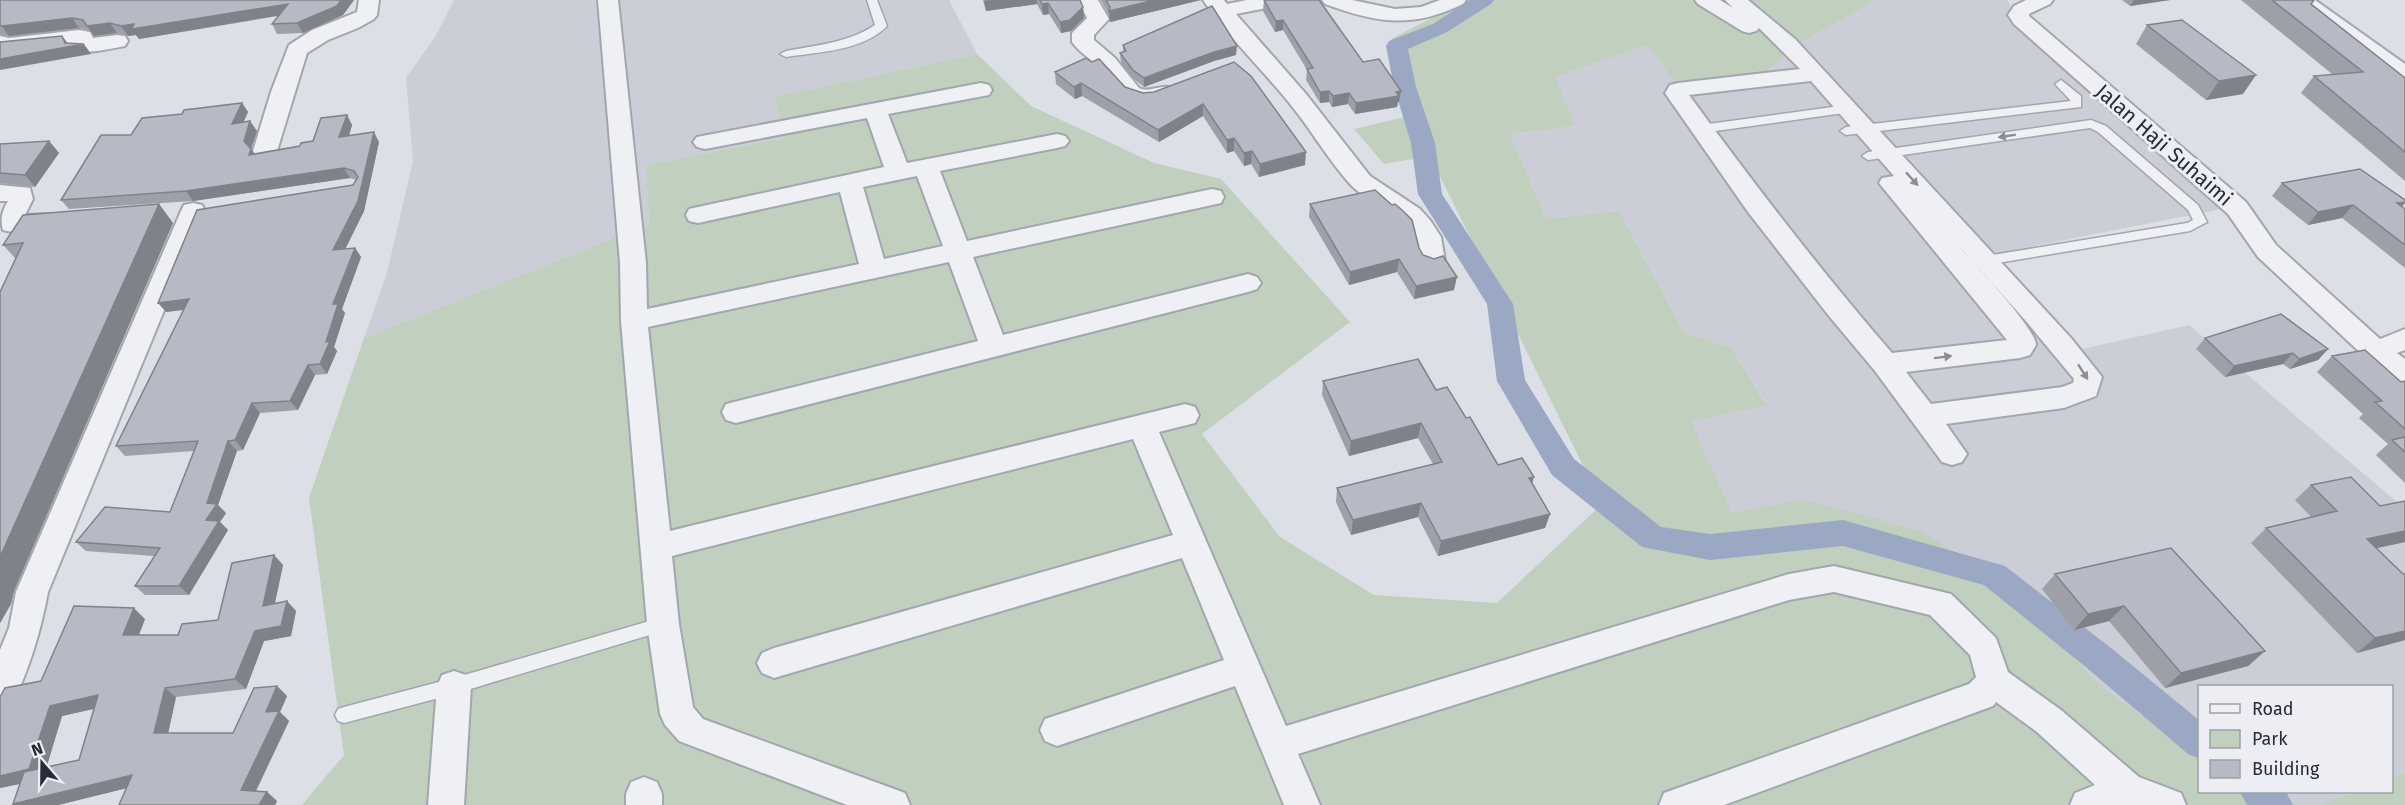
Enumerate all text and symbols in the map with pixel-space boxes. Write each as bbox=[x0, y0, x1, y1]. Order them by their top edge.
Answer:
street label: Jalan Haji Suhaimi bbox=[2090, 78, 2238, 212]
one-way arrow bbox=[1997, 131, 2016, 140]
one-way arrow bbox=[1905, 171, 1918, 186]
one-way arrow bbox=[1934, 352, 1953, 362]
one-way arrow bbox=[2077, 364, 2088, 380]
legend bbox=[2198, 685, 2393, 793]
text: Road bbox=[2252, 698, 2294, 720]
text: Park bbox=[2252, 728, 2288, 750]
north arrow bbox=[12, 733, 72, 793]
text: N bbox=[29, 739, 45, 760]
text: Building bbox=[2252, 758, 2320, 780]

